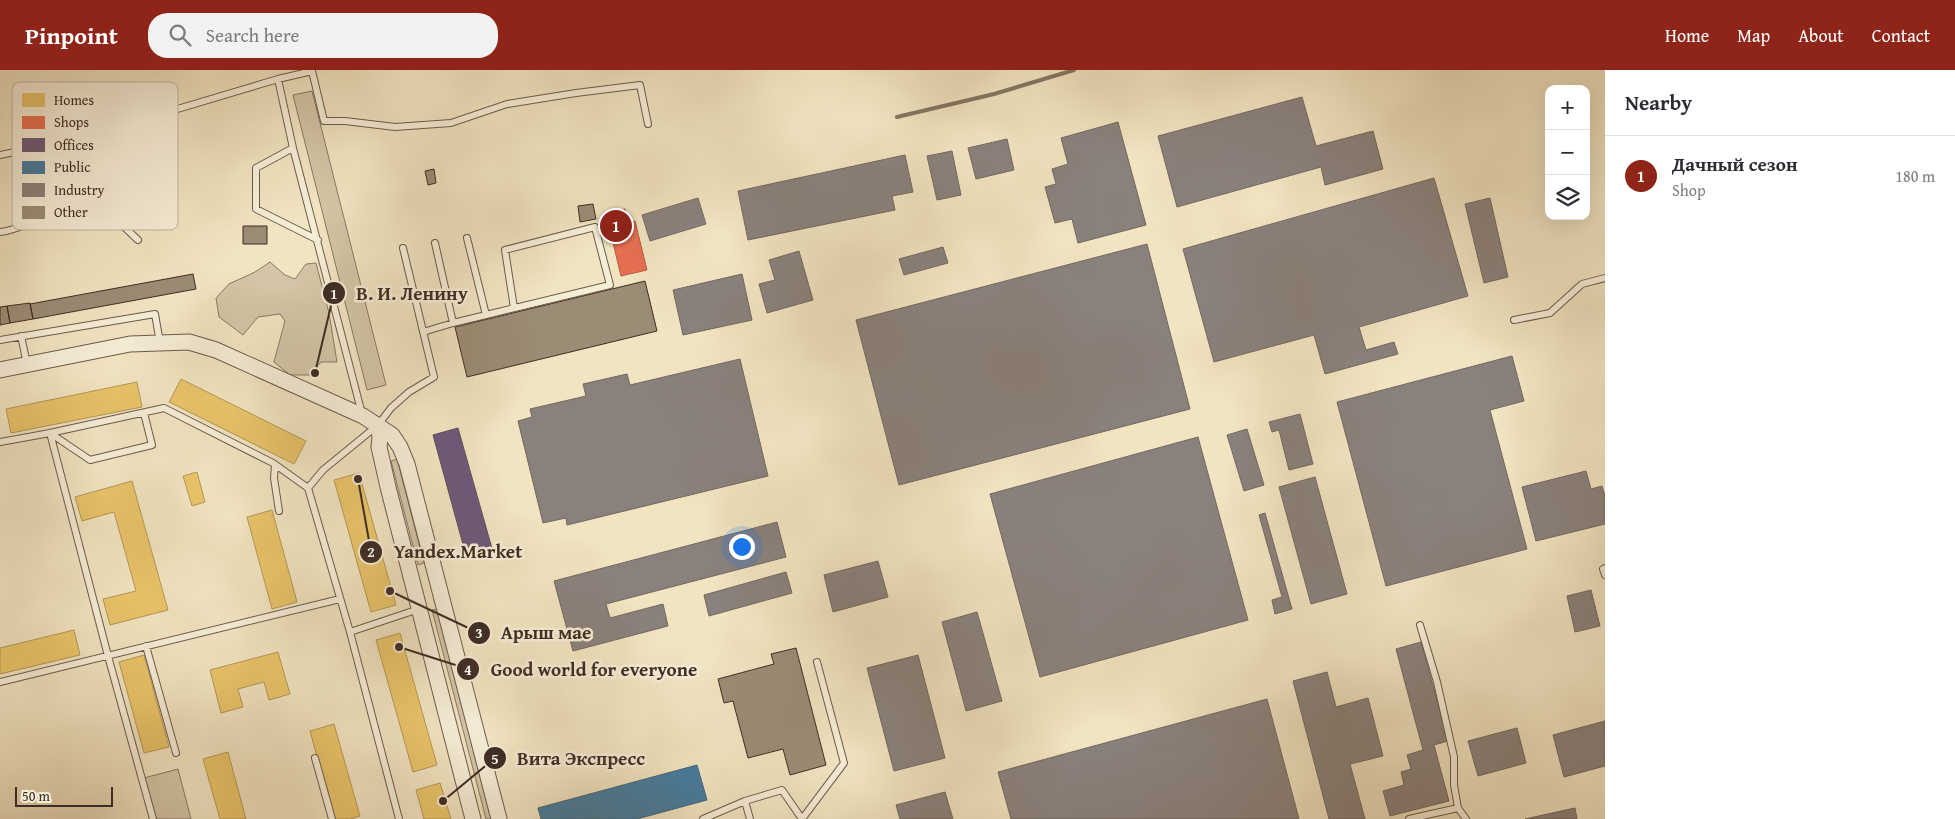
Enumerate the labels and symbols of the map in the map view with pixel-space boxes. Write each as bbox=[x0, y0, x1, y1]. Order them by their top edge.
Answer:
legend bbox=[12, 82, 178, 230]
text: Homes bbox=[54, 90, 94, 110]
text: Shops bbox=[54, 112, 89, 132]
text: Offices bbox=[54, 135, 94, 155]
text: Public bbox=[54, 157, 90, 177]
text: Industry bbox=[54, 180, 104, 200]
text: Other bbox=[54, 202, 88, 222]
pin: 1 bbox=[600, 207, 632, 245]
callout: В. И. Ленину bbox=[321, 276, 478, 310]
text: В. И. Ленину bbox=[356, 279, 468, 307]
text: 1 bbox=[330, 283, 338, 304]
your location bbox=[729, 534, 755, 560]
callout: Yandex.Market bbox=[358, 535, 532, 569]
text: Yandex.Market bbox=[394, 537, 523, 565]
text: 2 bbox=[367, 541, 375, 562]
callout: Арыш мае bbox=[466, 616, 602, 650]
text: Арыш мае bbox=[501, 618, 591, 646]
text: 3 bbox=[475, 622, 483, 643]
callout: Good world for everyone bbox=[456, 652, 707, 686]
text: Good world for everyone bbox=[491, 655, 697, 683]
text: 4 bbox=[464, 659, 472, 680]
callout: Вита Экспресс bbox=[482, 741, 655, 775]
text: Вита Экспресс bbox=[517, 744, 645, 772]
text: 5 bbox=[491, 748, 499, 769]
scale bar bbox=[15, 784, 112, 807]

